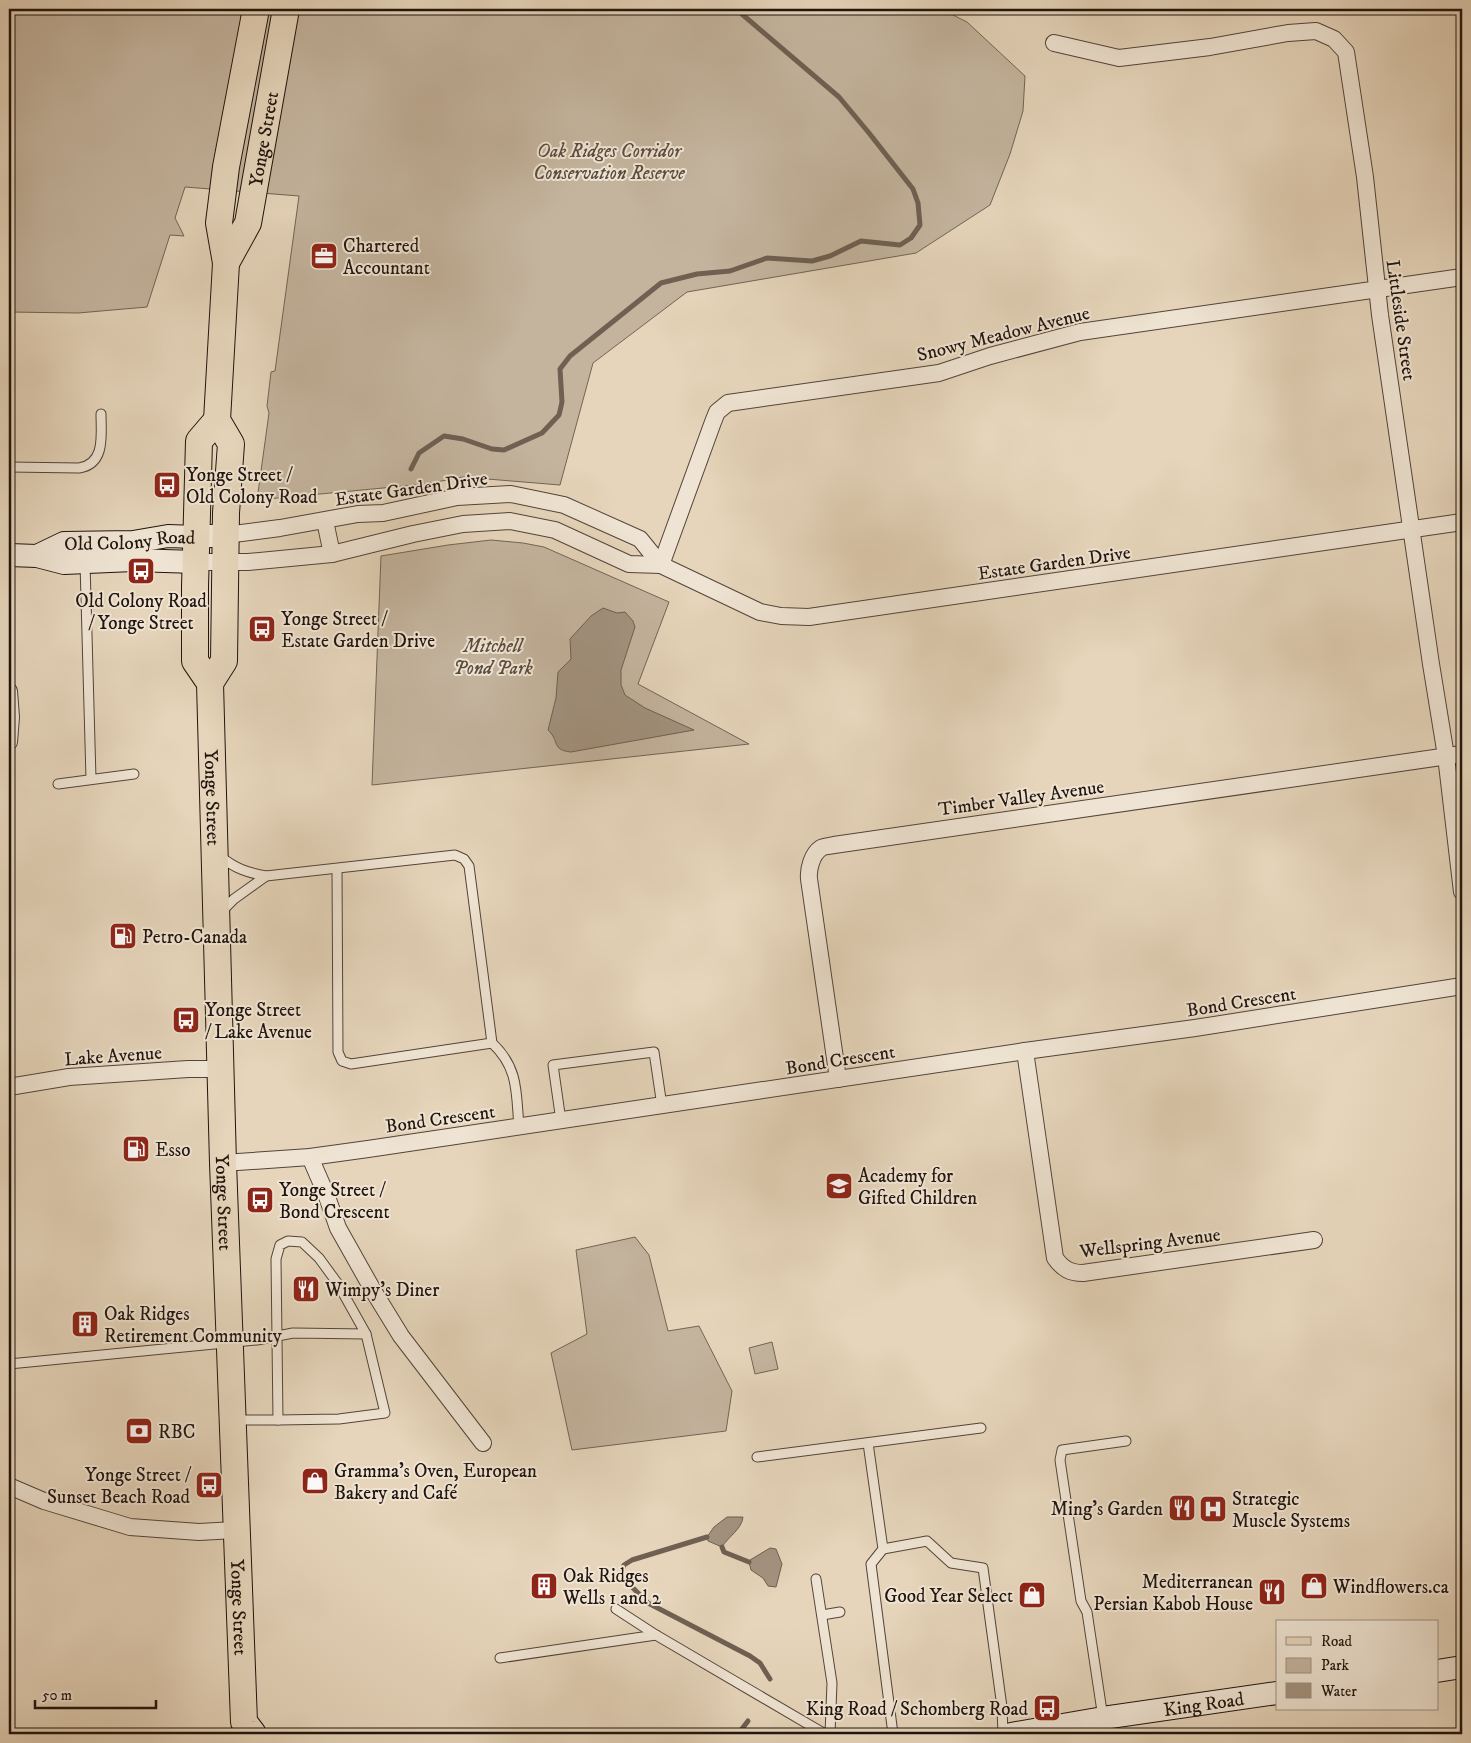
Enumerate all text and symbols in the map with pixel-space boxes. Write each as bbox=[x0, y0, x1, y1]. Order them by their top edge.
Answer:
street label: Yonge Street bbox=[245, 90, 284, 189]
park label: Oak Ridges Corridor Conservation Reserve bbox=[533, 140, 685, 185]
place label: Chartered Accountant bbox=[343, 235, 430, 280]
office icon: Chartered Accountant bbox=[309, 241, 339, 271]
street label: Littleside Street bbox=[1381, 258, 1420, 382]
street label: Snowy Meadow Avenue bbox=[915, 302, 1092, 367]
place label: Yonge Street / Old Colony Road bbox=[186, 464, 318, 509]
street label: Estate Garden Drive bbox=[333, 467, 489, 512]
bus stop icon: Yonge Street / Old Colony Road bbox=[152, 470, 182, 500]
street label: Old Colony Road bbox=[64, 526, 196, 556]
street label: Estate Garden Drive bbox=[976, 541, 1132, 586]
bus stop icon: Old Colony Road / Yonge Street bbox=[126, 556, 156, 586]
place label: Old Colony Road / Yonge Street bbox=[75, 590, 207, 635]
place label: Yonge Street / Estate Garden Drive bbox=[281, 608, 435, 653]
bus stop icon: Yonge Street / Estate Garden Drive bbox=[247, 614, 277, 644]
park label: Mitchell Pond Park bbox=[453, 635, 533, 680]
street label: Yonge Street bbox=[199, 749, 224, 846]
street label: Timber Valley Avenue bbox=[937, 775, 1106, 822]
fuel station icon: Petro-Canada bbox=[108, 921, 138, 951]
place label: Petro-Canada bbox=[142, 926, 247, 949]
street label: Bond Crescent bbox=[1185, 982, 1298, 1022]
place label: Yonge Street / Lake Avenue bbox=[205, 999, 312, 1044]
bus stop icon: Yonge Street / Lake Avenue bbox=[171, 1005, 201, 1035]
street label: Bond Crescent bbox=[784, 1040, 897, 1080]
street label: Lake Avenue bbox=[64, 1042, 163, 1071]
street label: Bond Crescent bbox=[384, 1100, 497, 1139]
fuel station icon: Esso bbox=[121, 1134, 151, 1164]
place label: Esso bbox=[155, 1139, 190, 1162]
street label: Yonge Street bbox=[210, 1154, 236, 1251]
place label: Academy for Gifted Children bbox=[858, 1165, 977, 1210]
school or university icon: Academy for Gifted Children bbox=[824, 1171, 854, 1201]
place label: Yonge Street / Bond Crescent bbox=[279, 1179, 389, 1224]
bus stop icon: Yonge Street / Bond Crescent bbox=[245, 1185, 275, 1215]
street label: Wellspring Avenue bbox=[1078, 1223, 1222, 1264]
restaurant icon: Wimpy's Diner bbox=[291, 1274, 321, 1304]
place label: Wimpy's Diner bbox=[324, 1279, 439, 1302]
place label: Oak Ridges Retirement Community bbox=[104, 1303, 283, 1348]
building icon: Oak Ridges Retirement Community bbox=[70, 1309, 100, 1339]
bank icon: RBC bbox=[124, 1416, 154, 1446]
place label: RBC bbox=[158, 1421, 195, 1444]
place label: Gramma's Oven, European Bakery and Café bbox=[334, 1460, 537, 1505]
place label: Yonge Street / Sunset Beach Road bbox=[47, 1464, 192, 1509]
shop icon: Gramma's Oven, European Bakery and Café bbox=[300, 1466, 330, 1496]
bus stop icon: Yonge Street / Sunset Beach Road bbox=[194, 1470, 224, 1500]
place label: Strategic Muscle Systems bbox=[1232, 1488, 1350, 1533]
restaurant icon: Ming’s Garden bbox=[1167, 1493, 1197, 1523]
hospital icon: Strategic Muscle Systems bbox=[1198, 1494, 1228, 1524]
place label: Ming’s Garden bbox=[1051, 1498, 1163, 1521]
street label: Yonge Street bbox=[225, 1559, 251, 1656]
place label: Oak Ridges Wells 1 and 2 bbox=[562, 1565, 662, 1610]
building icon: Oak Ridges Wells 1 and 2 bbox=[529, 1571, 559, 1601]
place label: Mediterranean Persian Kabob House bbox=[1093, 1571, 1253, 1616]
shop icon: Windflowers.ca bbox=[1299, 1571, 1329, 1601]
place label: Windflowers.ca bbox=[1332, 1576, 1449, 1599]
restaurant icon: Mediterranean Persian Kabob House bbox=[1257, 1577, 1287, 1607]
shop icon: Good Year Select bbox=[1017, 1580, 1047, 1610]
place label: Good Year Select bbox=[884, 1585, 1013, 1608]
legend bbox=[1276, 1620, 1438, 1710]
text: Road bbox=[1321, 1632, 1353, 1651]
text: Park bbox=[1321, 1656, 1350, 1675]
scale bar bbox=[35, 1678, 156, 1710]
text: Water bbox=[1320, 1682, 1357, 1701]
text: 50 m bbox=[42, 1686, 72, 1705]
street label: King Road bbox=[1162, 1688, 1246, 1722]
bus stop icon: King Road / Schomberg Road bbox=[1032, 1693, 1062, 1723]
place label: King Road / Schomberg Road bbox=[806, 1698, 1029, 1721]

